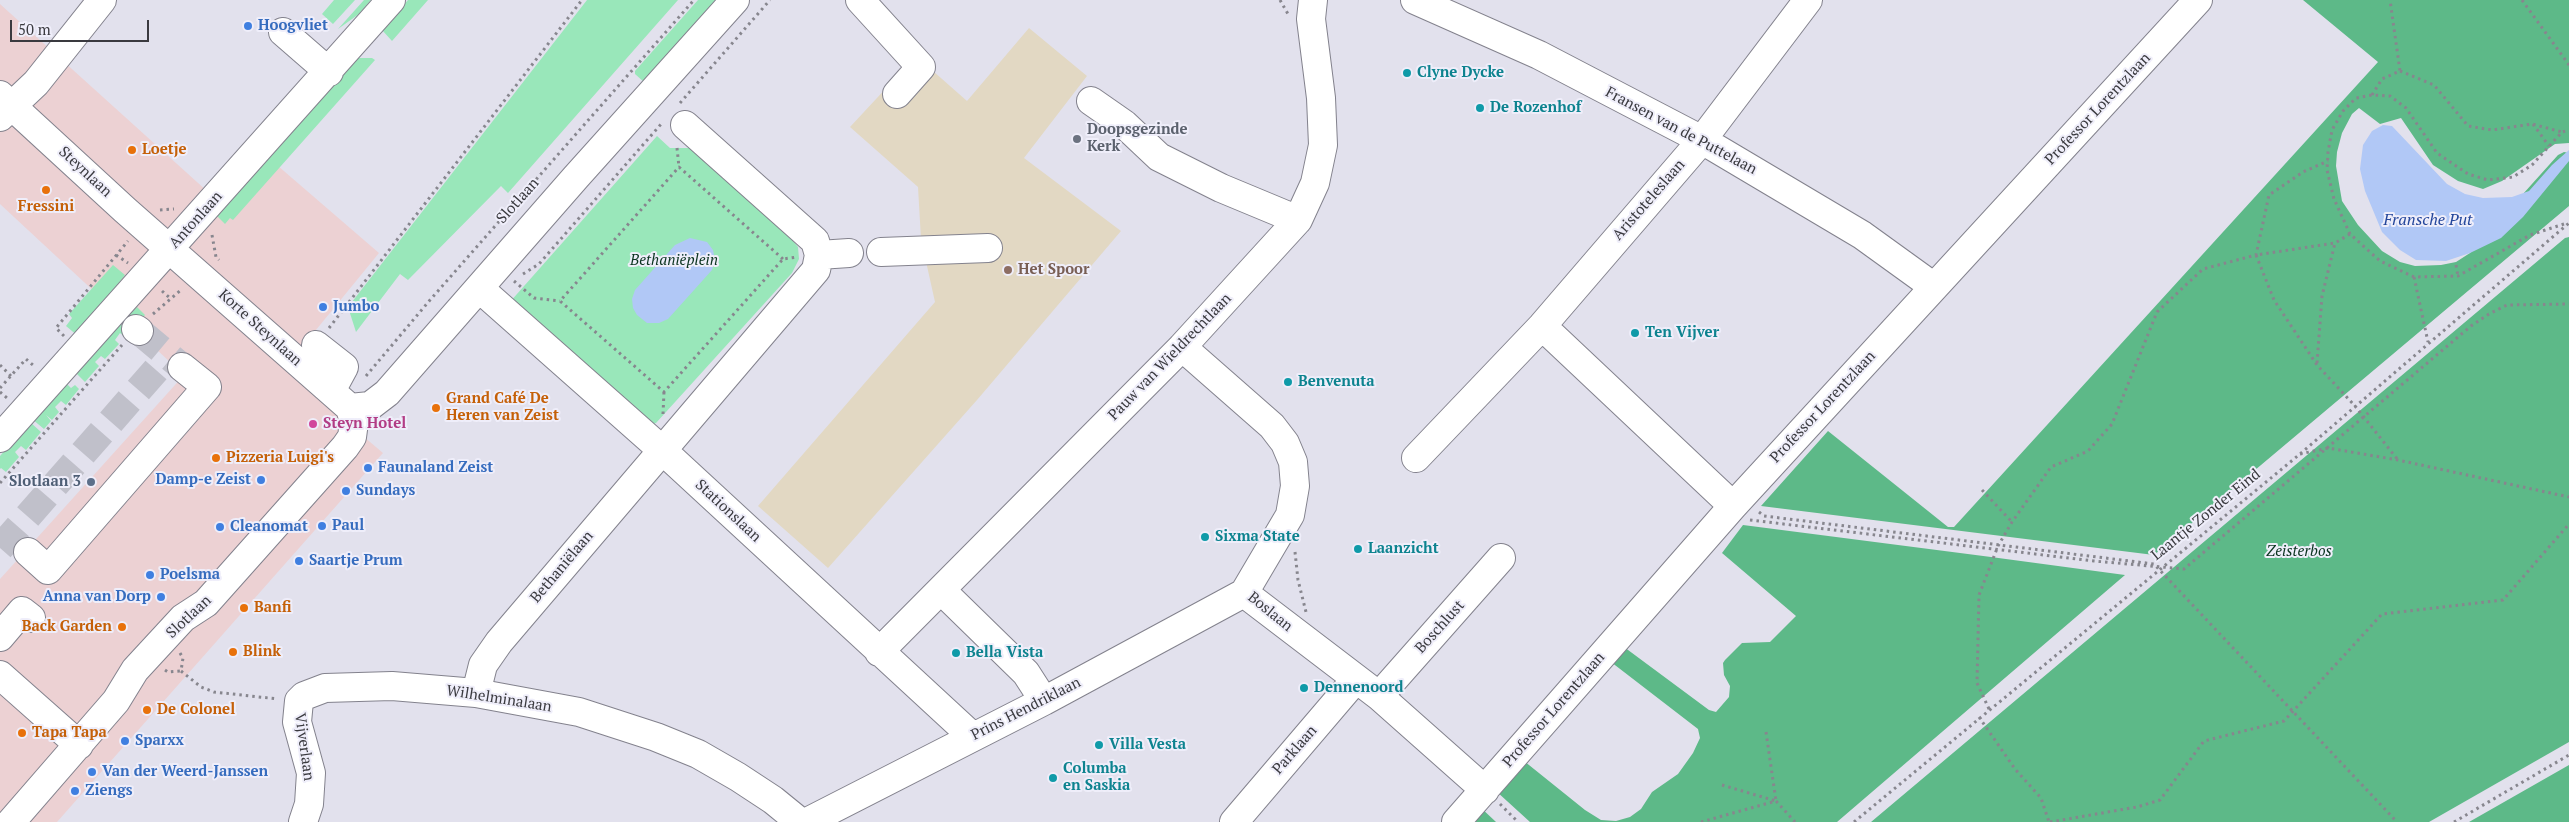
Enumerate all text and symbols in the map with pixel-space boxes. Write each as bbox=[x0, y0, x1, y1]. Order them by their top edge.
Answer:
scale bar bbox=[12, 10, 151, 42]
place label: Hoogvliet bbox=[258, 17, 328, 35]
text: 50 m bbox=[18, 19, 51, 39]
marker: Hoogvliet bbox=[242, 20, 254, 32]
street label: Professor Lorentzlaan bbox=[2042, 49, 2154, 169]
place label: Clyne Dycke bbox=[1417, 64, 1504, 82]
marker: Clyne Dycke bbox=[1401, 67, 1413, 79]
street label: Fransen van de Puttelaan bbox=[1602, 83, 1760, 179]
place label: De Rozenhof bbox=[1490, 99, 1581, 117]
marker: De Rozenhof bbox=[1474, 102, 1486, 114]
place label: Doopsgezinde Kerk bbox=[1087, 121, 1188, 156]
marker: Doopsgezinde Kerk bbox=[1071, 133, 1083, 145]
place label: Loetje bbox=[142, 141, 187, 159]
street label: Steynlaan bbox=[55, 143, 115, 201]
marker: Loetje bbox=[126, 144, 138, 156]
street label: Aristoteleslaan bbox=[1609, 156, 1689, 244]
street label: Slotlaan bbox=[493, 175, 543, 227]
marker: Fressini bbox=[40, 184, 52, 196]
street label: Antonlaan bbox=[166, 188, 226, 252]
place label: Fressini bbox=[18, 198, 74, 216]
water label: Fransche Put bbox=[2384, 210, 2472, 230]
park label: Bethaniëplein bbox=[630, 252, 718, 270]
place label: Het Spoor bbox=[1018, 261, 1089, 279]
marker: Het Spoor bbox=[1002, 264, 1014, 276]
street label: Korte Steynlaan bbox=[215, 286, 305, 370]
street label: Pauw van Wieldrechtlaan bbox=[1105, 290, 1235, 424]
place label: Jumbo bbox=[333, 298, 379, 316]
marker: Jumbo bbox=[317, 301, 329, 313]
place label: Ten Vijver bbox=[1645, 324, 1719, 342]
marker: Ten Vijver bbox=[1629, 327, 1641, 339]
street label: Professor Lorentzlaan bbox=[1767, 347, 1879, 467]
place label: Benvenuta bbox=[1298, 373, 1375, 391]
marker: Benvenuta bbox=[1282, 376, 1294, 388]
place label: Grand Café De Heren van Zeist bbox=[446, 390, 559, 425]
marker: Grand Café De Heren van Zeist bbox=[430, 402, 442, 414]
place label: Steyn Hotel bbox=[323, 415, 406, 433]
marker: Steyn Hotel bbox=[307, 418, 319, 430]
place label: Pizzeria Luigi's bbox=[226, 449, 334, 467]
marker: Pizzeria Luigi's bbox=[210, 452, 222, 464]
place label: Faunaland Zeist bbox=[378, 459, 493, 477]
marker: Faunaland Zeist bbox=[362, 462, 374, 474]
street label: Laantje Zonder Eind bbox=[2148, 465, 2264, 565]
place label: Damp-e Zeist bbox=[155, 471, 251, 489]
place label: Slotlaan 3 bbox=[9, 473, 81, 491]
marker: Damp-e Zeist bbox=[255, 474, 267, 486]
marker: Slotlaan 3 bbox=[85, 476, 97, 488]
street label: Stationslaan bbox=[691, 476, 765, 546]
place label: Sundays bbox=[356, 482, 415, 500]
marker: Sundays bbox=[340, 485, 352, 497]
place label: Paul bbox=[332, 517, 364, 535]
place label: Cleanomat bbox=[230, 518, 308, 536]
marker: Paul bbox=[316, 520, 328, 532]
marker: Cleanomat bbox=[214, 521, 226, 533]
street label: Bethaniëlaan bbox=[527, 527, 597, 607]
place label: Sixma State bbox=[1215, 528, 1300, 546]
marker: Sixma State bbox=[1199, 531, 1211, 543]
place label: Laanzicht bbox=[1368, 540, 1439, 558]
marker: Laanzicht bbox=[1352, 543, 1364, 555]
park label: Zeisterbos bbox=[2266, 543, 2332, 561]
place label: Saartje Prum bbox=[309, 552, 403, 570]
marker: Saartje Prum bbox=[293, 555, 305, 567]
place label: Poelsma bbox=[160, 566, 220, 584]
marker: Poelsma bbox=[144, 569, 156, 581]
place label: Anna van Dorp bbox=[43, 588, 151, 606]
street label: Boslaan bbox=[1244, 588, 1296, 636]
marker: Anna van Dorp bbox=[155, 591, 167, 603]
street label: Slotlaan bbox=[163, 592, 215, 642]
street label: Boschlust bbox=[1412, 597, 1468, 657]
place label: Banfi bbox=[254, 599, 292, 617]
marker: Banfi bbox=[238, 602, 250, 614]
place label: Back Garden bbox=[22, 618, 112, 636]
marker: Back Garden bbox=[116, 621, 128, 633]
place label: Blink bbox=[243, 643, 281, 661]
place label: Bella Vista bbox=[966, 644, 1043, 662]
marker: Blink bbox=[227, 646, 239, 658]
marker: Bella Vista bbox=[950, 647, 962, 659]
street label: Professor Lorentzlaan bbox=[1499, 649, 1609, 771]
street label: Prins Hendriklaan bbox=[968, 674, 1084, 744]
place label: Dennenoord bbox=[1314, 679, 1403, 697]
street label: Wilhelminalaan bbox=[445, 682, 553, 716]
marker: Dennenoord bbox=[1298, 682, 1310, 694]
place label: De Colonel bbox=[157, 701, 235, 719]
marker: De Colonel bbox=[141, 704, 153, 716]
street label: Vijverlaan bbox=[290, 712, 318, 782]
street label: Parklaan bbox=[1269, 722, 1321, 778]
place label: Tapa Tapa bbox=[32, 724, 107, 742]
marker: Tapa Tapa bbox=[16, 727, 28, 739]
place label: Sparxx bbox=[135, 732, 184, 750]
marker: Sparxx bbox=[119, 735, 131, 747]
place label: Villa Vesta bbox=[1109, 736, 1186, 754]
marker: Villa Vesta bbox=[1093, 739, 1105, 751]
place label: Columba en Saskia bbox=[1063, 760, 1130, 795]
place label: Van der Weerd-Janssen bbox=[102, 763, 268, 781]
marker: Van der Weerd-Janssen bbox=[86, 766, 98, 778]
marker: Columba en Saskia bbox=[1047, 772, 1059, 784]
place label: Ziengs bbox=[85, 782, 132, 800]
marker: Ziengs bbox=[69, 785, 81, 797]

